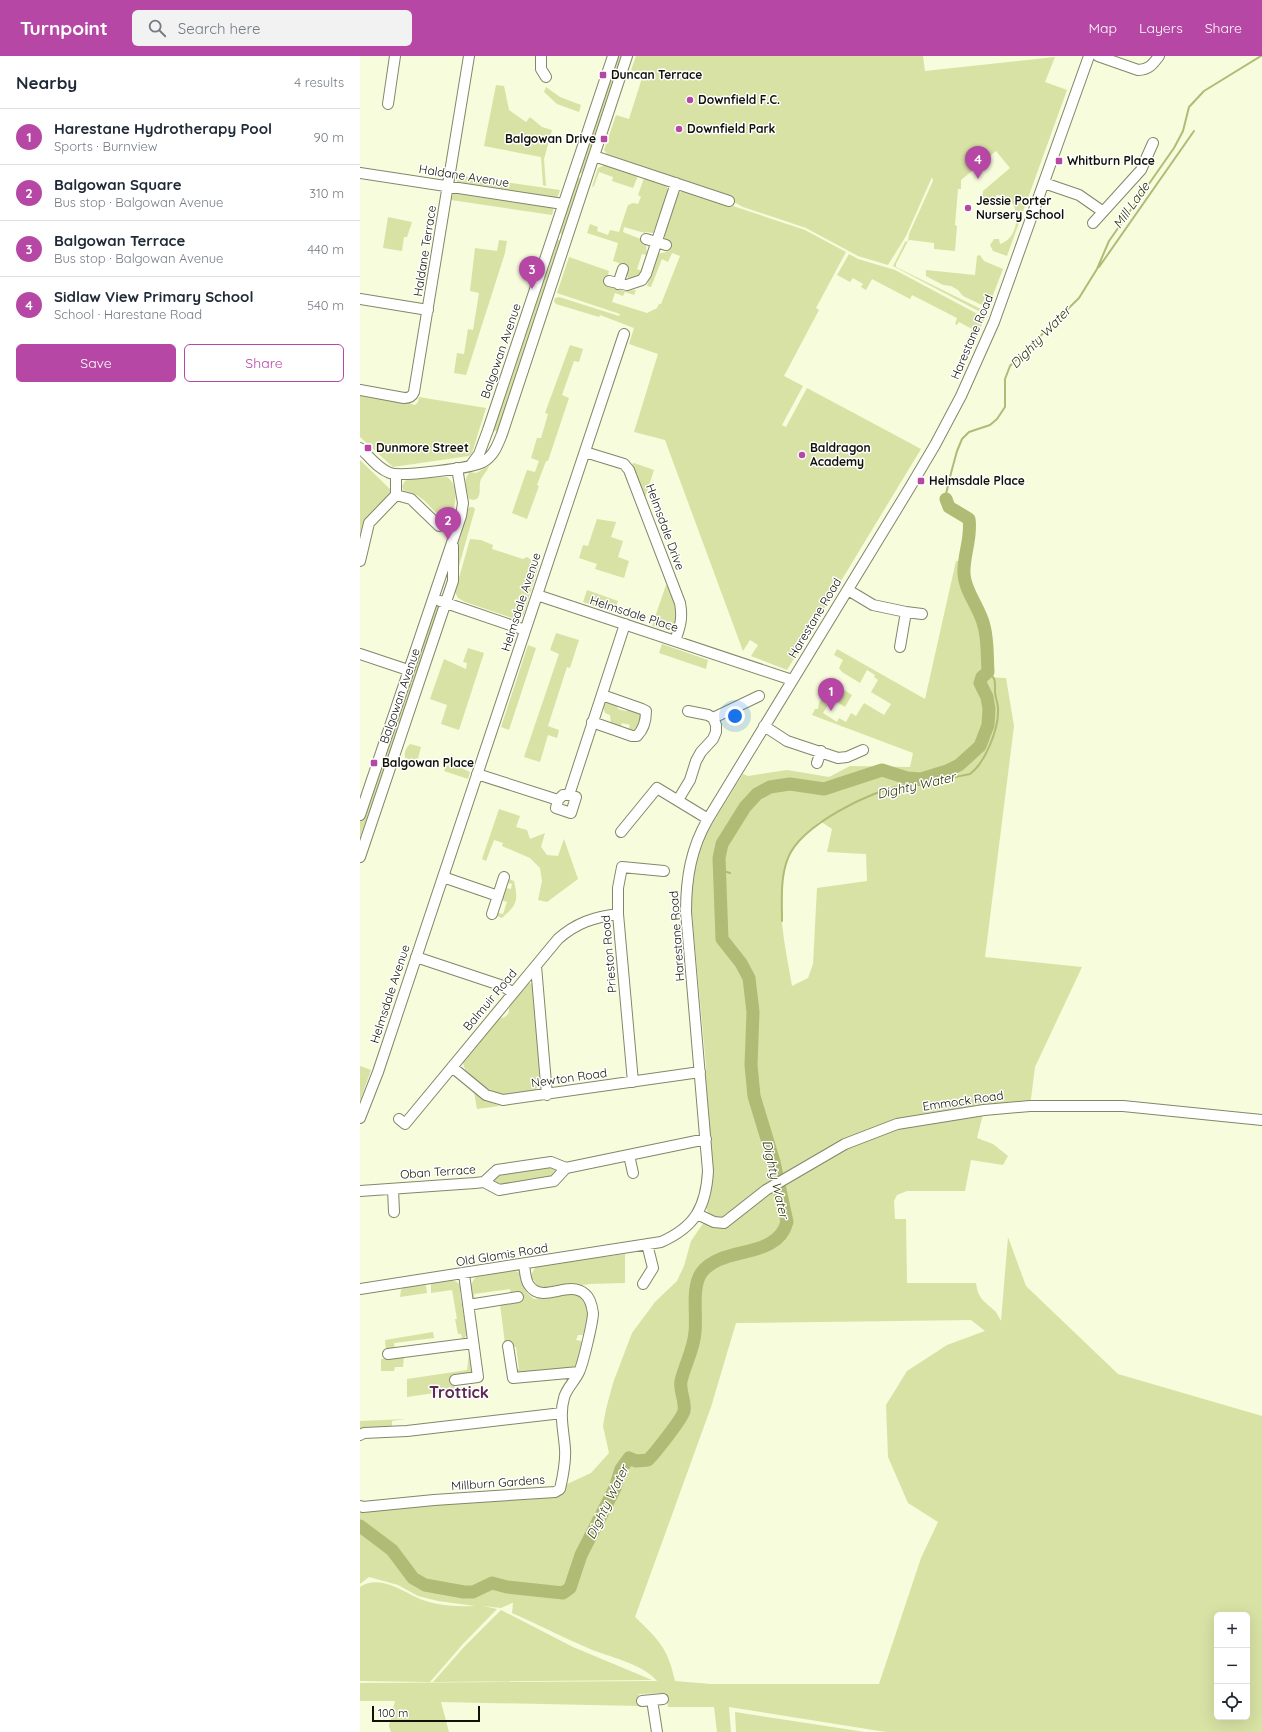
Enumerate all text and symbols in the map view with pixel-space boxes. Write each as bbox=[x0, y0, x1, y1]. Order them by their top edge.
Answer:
search box bbox=[132, 10, 412, 46]
text: Turnpoint bbox=[20, 16, 108, 40]
icon: search bbox=[146, 17, 168, 39]
text: Search here bbox=[178, 19, 261, 38]
text: Map bbox=[1088, 19, 1117, 37]
text: Layers bbox=[1139, 19, 1183, 37]
text: Share bbox=[1205, 19, 1242, 37]
place label: Duncan Terrace bbox=[611, 67, 702, 82]
marker: Duncan Terrace bbox=[598, 70, 608, 80]
text: Nearby bbox=[16, 72, 77, 93]
text: 4 results bbox=[294, 74, 344, 90]
place label: Downfield F.C. bbox=[698, 92, 780, 107]
marker: Downfield F.C. bbox=[685, 95, 695, 105]
text: Harestane Hydrotherapy Pool bbox=[54, 119, 272, 138]
place label: Downfield Park bbox=[687, 121, 776, 136]
marker: Downfield Park bbox=[674, 124, 684, 134]
text: 1 bbox=[26, 129, 32, 145]
text: 90 m bbox=[314, 129, 344, 145]
place label: Balgowan Drive bbox=[505, 131, 596, 146]
marker: Balgowan Drive bbox=[599, 134, 609, 144]
text: Sports · Burnview bbox=[54, 138, 158, 154]
pin: 4 bbox=[965, 146, 991, 179]
place label: Whitburn Place bbox=[1067, 153, 1155, 168]
marker: Whitburn Place bbox=[1054, 156, 1064, 166]
street label: Haldane Avenue bbox=[418, 161, 510, 190]
text: Balgowan Square bbox=[54, 175, 182, 194]
water label: Mill Lade bbox=[1109, 178, 1153, 231]
text: 2 bbox=[25, 185, 33, 201]
text: 310 m bbox=[309, 185, 344, 201]
place label: Jessie Porter Nursery School bbox=[976, 193, 1064, 222]
text: Bus stop · Balgowan Avenue bbox=[54, 194, 223, 210]
marker: Jessie Porter Nursery School bbox=[963, 203, 973, 213]
street label: Haldane Terrace bbox=[410, 204, 439, 298]
text: Balgowan Terrace bbox=[54, 231, 185, 250]
text: 3 bbox=[26, 241, 32, 257]
text: 440 m bbox=[307, 241, 344, 257]
text: Bus stop · Balgowan Avenue bbox=[54, 250, 223, 266]
pin: 3 bbox=[519, 256, 545, 289]
text: Sidlaw View Primary School bbox=[54, 287, 253, 306]
street label: Harestane Road bbox=[947, 292, 996, 382]
text: 4 bbox=[25, 297, 33, 313]
text: 540 m bbox=[307, 297, 344, 313]
street label: Balgowan Avenue bbox=[477, 301, 524, 400]
water label: Dighty Water bbox=[1006, 301, 1075, 371]
text: School · Harestane Road bbox=[54, 306, 202, 322]
button: Save bbox=[16, 344, 176, 382]
button: Share bbox=[184, 344, 344, 382]
place label: Dunmore Street bbox=[376, 440, 469, 455]
place label: Baldragon Academy bbox=[810, 440, 871, 469]
marker: Dunmore Street bbox=[363, 443, 373, 453]
marker: Baldragon Academy bbox=[797, 450, 807, 460]
place label: Helmsdale Place bbox=[929, 473, 1025, 488]
marker: Helmsdale Place bbox=[916, 476, 926, 486]
street label: Helmsdale Drive bbox=[643, 482, 688, 572]
pin: 2 bbox=[435, 507, 461, 540]
street label: Helmsdale Avenue bbox=[497, 550, 544, 653]
street label: Harestane Road bbox=[785, 575, 844, 661]
street label: Helmsdale Place bbox=[588, 592, 681, 635]
street label: Balgowan Avenue bbox=[376, 646, 423, 745]
pin: 1 bbox=[818, 678, 844, 711]
your location bbox=[725, 706, 745, 726]
place label: Balgowan Place bbox=[382, 755, 474, 770]
marker: Balgowan Place bbox=[369, 758, 379, 768]
water label: Dighty Water bbox=[875, 768, 959, 802]
street label: Harestane Road bbox=[666, 890, 687, 982]
street label: Prieston Road bbox=[598, 915, 619, 994]
street label: Helmsdale Avenue bbox=[366, 942, 413, 1045]
street label: Balmuir Road bbox=[459, 966, 520, 1034]
street label: Newton Road bbox=[530, 1065, 608, 1090]
street label: Emmock Road bbox=[921, 1087, 1004, 1114]
water label: Dighty Water bbox=[759, 1138, 793, 1222]
street label: Oban Terrace bbox=[400, 1161, 477, 1182]
street label: Old Glamis Road bbox=[455, 1240, 549, 1269]
district label: Trottick bbox=[429, 1382, 489, 1402]
water label: Dighty Water bbox=[582, 1461, 633, 1541]
street label: Millburn Gardens bbox=[451, 1472, 546, 1493]
map controls bbox=[1214, 1612, 1250, 1720]
button: + bbox=[1214, 1612, 1250, 1648]
button: − bbox=[1214, 1648, 1250, 1684]
button: locate bbox=[1214, 1684, 1250, 1720]
scale bar bbox=[372, 1704, 480, 1723]
text: 100 m bbox=[378, 1706, 408, 1720]

